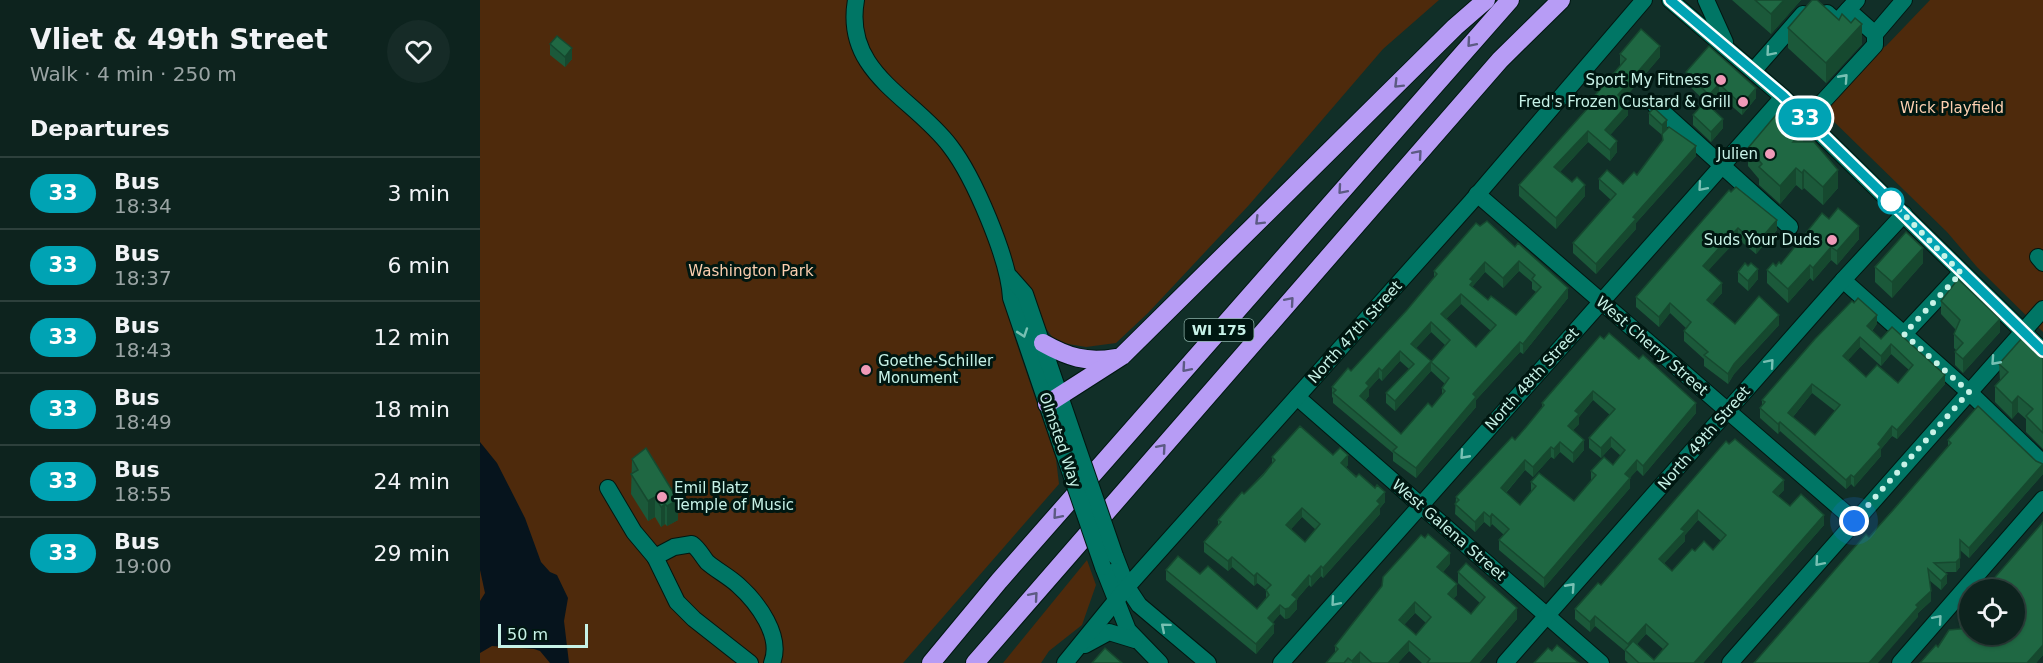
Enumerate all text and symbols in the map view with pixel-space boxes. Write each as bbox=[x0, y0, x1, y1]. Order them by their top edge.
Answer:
button: heart bbox=[387, 20, 450, 83]
text: Vliet & 49th Street bbox=[30, 23, 328, 56]
one-way arrow bbox=[1467, 36, 1478, 47]
one-way arrow bbox=[1766, 45, 1777, 56]
text: Walk · 4 min · 250 m bbox=[30, 62, 237, 86]
place label: Sport My Fitness bbox=[1585, 71, 1709, 89]
marker: Sport My Fitness bbox=[1714, 73, 1728, 87]
one-way arrow bbox=[1837, 74, 1848, 85]
one-way arrow bbox=[1394, 76, 1405, 87]
place label: Fred's Frozen Custard & Grill bbox=[1518, 93, 1731, 111]
marker: Fred's Frozen Custard & Grill bbox=[1736, 95, 1750, 109]
line badge: 33 bbox=[1778, 98, 1832, 138]
park label: Wick Playfield bbox=[1900, 99, 2004, 117]
text: 33 bbox=[1790, 106, 1820, 130]
text: Departures bbox=[30, 116, 170, 141]
place label: Julien bbox=[1716, 145, 1758, 163]
marker: Julien bbox=[1763, 147, 1777, 161]
one-way arrow bbox=[1411, 150, 1422, 161]
text: Bus bbox=[114, 169, 160, 194]
one-way arrow bbox=[1698, 180, 1709, 191]
text: 33 bbox=[48, 181, 78, 205]
text: 3 min bbox=[388, 181, 450, 206]
one-way arrow bbox=[1338, 183, 1349, 194]
unlabelled marker bbox=[1878, 188, 1904, 214]
text: 18:34 bbox=[114, 194, 172, 218]
one-way arrow bbox=[1255, 214, 1266, 224]
place label: Suds Your Duds bbox=[1704, 231, 1820, 249]
marker: Suds Your Duds bbox=[1825, 233, 1839, 247]
text: Bus bbox=[114, 241, 160, 266]
text: 33 bbox=[48, 253, 78, 277]
text: 6 min bbox=[388, 253, 450, 278]
park label: Washington Park bbox=[688, 262, 814, 280]
text: 18:37 bbox=[114, 266, 172, 290]
street label: North 47th Street bbox=[1304, 277, 1406, 387]
street label: West Cherry Street bbox=[1592, 293, 1712, 399]
one-way arrow bbox=[1283, 297, 1294, 308]
text: Bus bbox=[114, 313, 160, 338]
road number: WI 175 bbox=[1184, 319, 1254, 341]
street label: North 48th Street bbox=[1481, 324, 1583, 434]
text: 33 bbox=[48, 325, 78, 349]
text: 12 min bbox=[374, 325, 450, 350]
one-way arrow bbox=[1016, 327, 1029, 338]
text: 18:43 bbox=[114, 338, 172, 362]
place label: Goethe-Schiller Monument bbox=[878, 352, 994, 387]
one-way arrow bbox=[1991, 355, 2002, 365]
one-way arrow bbox=[1763, 359, 1774, 370]
one-way arrow bbox=[1182, 361, 1193, 372]
marker: Goethe-Schiller Monument bbox=[859, 363, 873, 377]
street label: North 49th Street bbox=[1654, 382, 1754, 494]
text: Bus bbox=[114, 385, 160, 410]
street label: Olmsted Way bbox=[1035, 390, 1085, 490]
text: 33 bbox=[48, 397, 78, 421]
text: 18 min bbox=[374, 397, 450, 422]
text: 18:49 bbox=[114, 410, 172, 434]
one-way arrow bbox=[1155, 444, 1166, 455]
one-way arrow bbox=[1460, 449, 1471, 459]
text: Bus bbox=[114, 457, 160, 482]
text: 33 bbox=[48, 469, 78, 493]
text: 24 min bbox=[374, 469, 450, 494]
street label: West Galena Street bbox=[1388, 476, 1510, 584]
place label: Emil Blatz Temple of Music bbox=[673, 479, 794, 514]
text: 18:55 bbox=[114, 482, 172, 506]
marker: Emil Blatz Temple of Music bbox=[655, 490, 669, 504]
your location bbox=[1839, 506, 1869, 536]
one-way arrow bbox=[1053, 508, 1064, 519]
text: Bus bbox=[114, 529, 160, 554]
text: 33 bbox=[48, 541, 78, 565]
text: 29 min bbox=[374, 541, 450, 566]
text: 19:00 bbox=[114, 554, 172, 578]
one-way arrow bbox=[1815, 555, 1826, 566]
map controls bbox=[1959, 579, 2025, 645]
button: locate bbox=[1959, 579, 2025, 645]
one-way arrow bbox=[1564, 583, 1575, 594]
one-way arrow bbox=[1027, 592, 1038, 603]
one-way arrow bbox=[1331, 595, 1342, 606]
one-way arrow bbox=[1931, 615, 1942, 626]
scale bar bbox=[498, 621, 588, 648]
one-way arrow bbox=[1161, 624, 1172, 635]
text: 50 m bbox=[507, 625, 548, 644]

